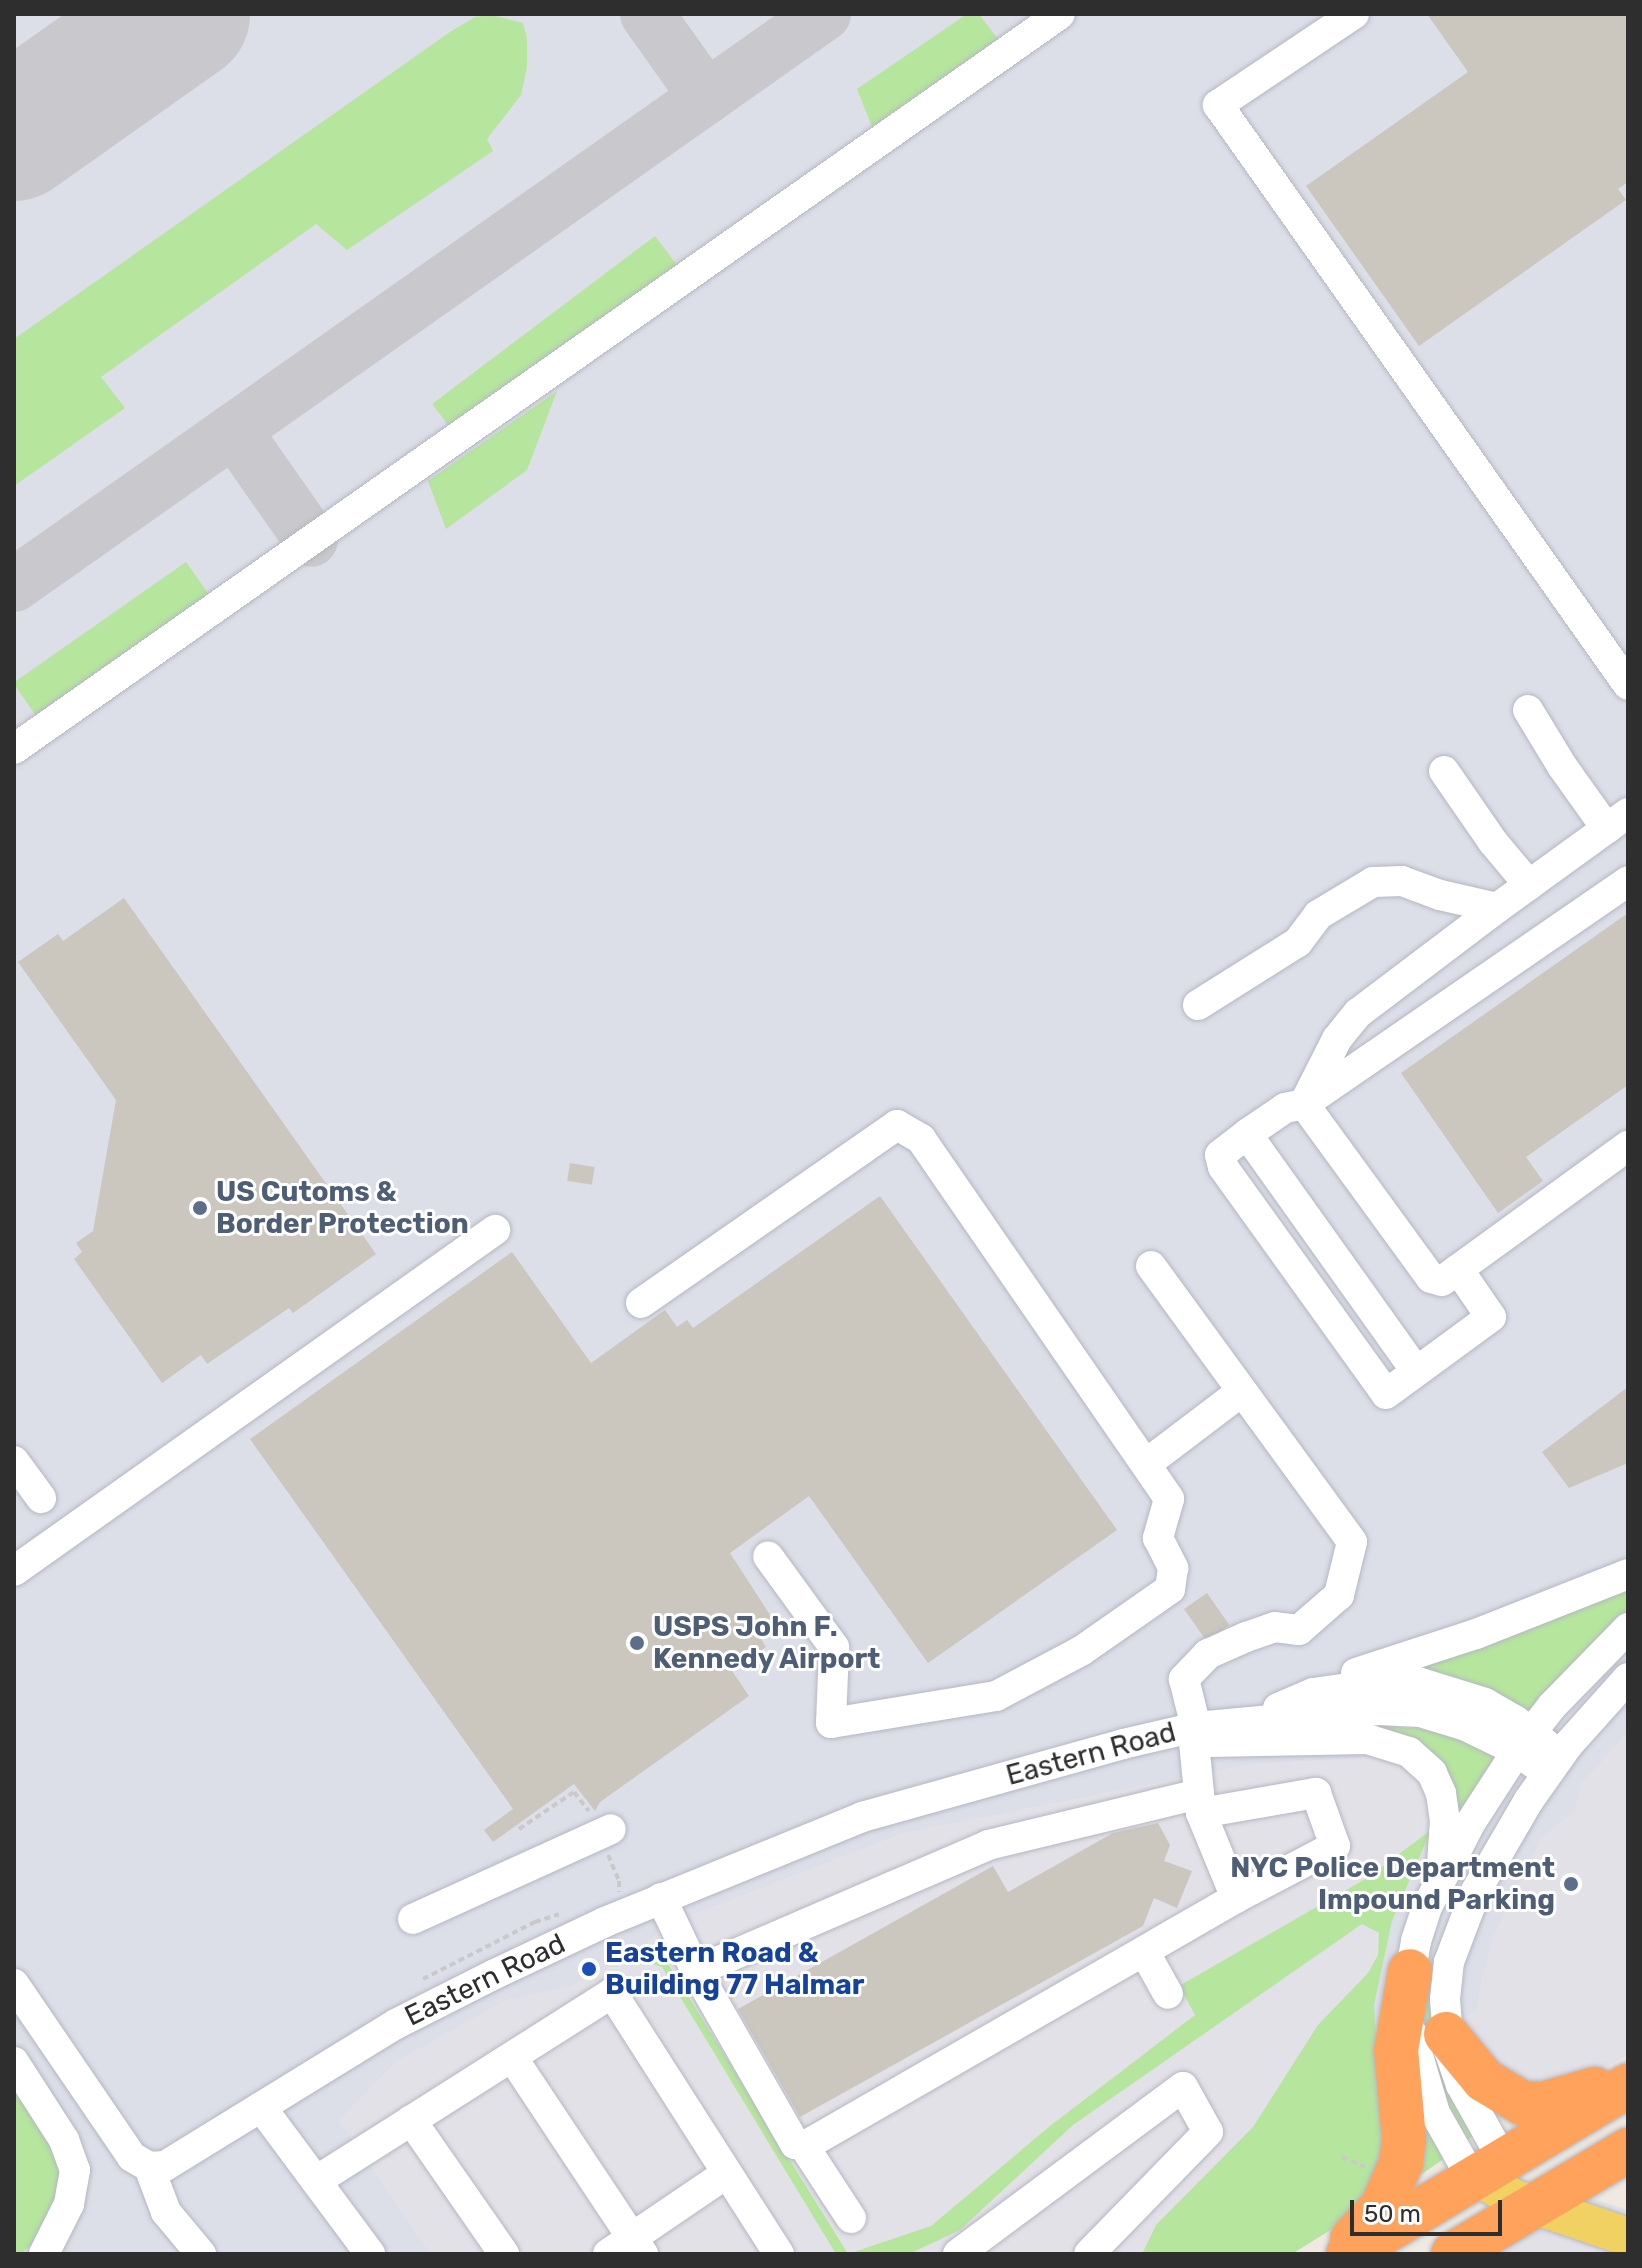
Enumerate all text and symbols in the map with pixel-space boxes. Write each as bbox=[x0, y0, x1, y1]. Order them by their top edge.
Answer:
place label: US Cutoms & Border Protection bbox=[216, 1175, 469, 1241]
marker: US Cutoms & Border Protection bbox=[191, 1199, 209, 1217]
place label: USPS John F. Kennedy Airport bbox=[653, 1610, 882, 1676]
marker: USPS John F. Kennedy Airport bbox=[628, 1634, 646, 1652]
street label: Eastern Road bbox=[1003, 1715, 1179, 1793]
place label: NYC Police Department Impound Parking bbox=[1230, 1851, 1555, 1917]
marker: NYC Police Department Impound Parking bbox=[1562, 1875, 1580, 1893]
street label: Eastern Road bbox=[399, 1927, 571, 2033]
place label: Eastern Road & Building 77 Halmar bbox=[605, 1936, 864, 2002]
marker: Eastern Road & Building 77 Halmar bbox=[580, 1960, 598, 1978]
scale bar bbox=[1354, 2184, 1506, 2234]
text: 50 m bbox=[1364, 2200, 1421, 2228]

